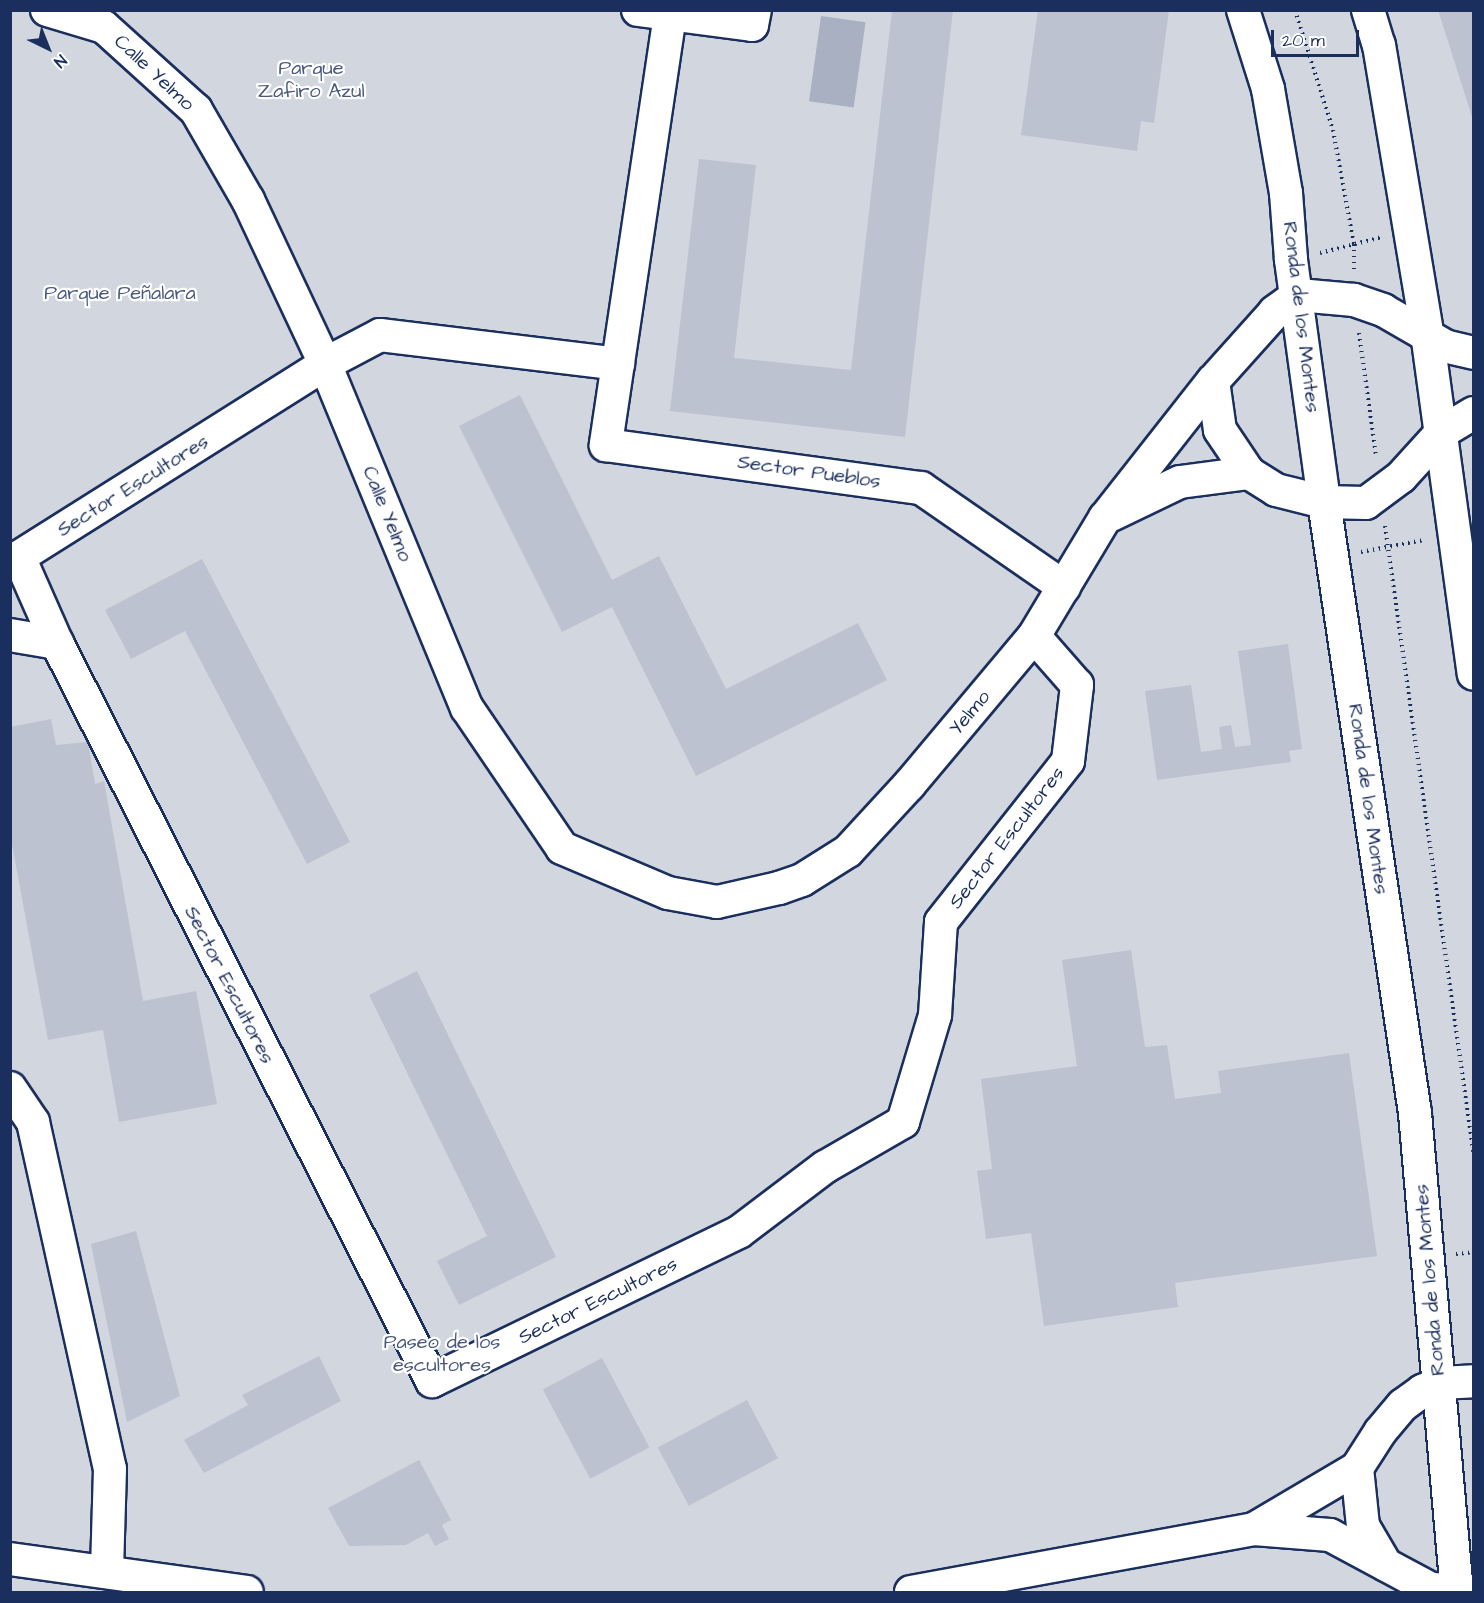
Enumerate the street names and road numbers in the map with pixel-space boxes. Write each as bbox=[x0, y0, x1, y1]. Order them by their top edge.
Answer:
street label: Calle Yelmo bbox=[109, 30, 199, 116]
street label: Ronda de los Montes bbox=[1277, 220, 1325, 414]
street label: Sector Escultores bbox=[53, 430, 213, 542]
street label: Sector Pueblos bbox=[736, 450, 882, 494]
street label: Calle Yelmo bbox=[357, 463, 417, 565]
street label: Yelmo bbox=[944, 686, 996, 740]
street label: Ronda de los Montes bbox=[1343, 702, 1393, 896]
street label: Sector Escultores bbox=[944, 762, 1070, 914]
street label: Sector Escultores bbox=[179, 902, 279, 1068]
street label: Ronda de los Montes bbox=[1410, 1183, 1450, 1377]
street label: Sector Escultores bbox=[515, 1252, 681, 1350]

